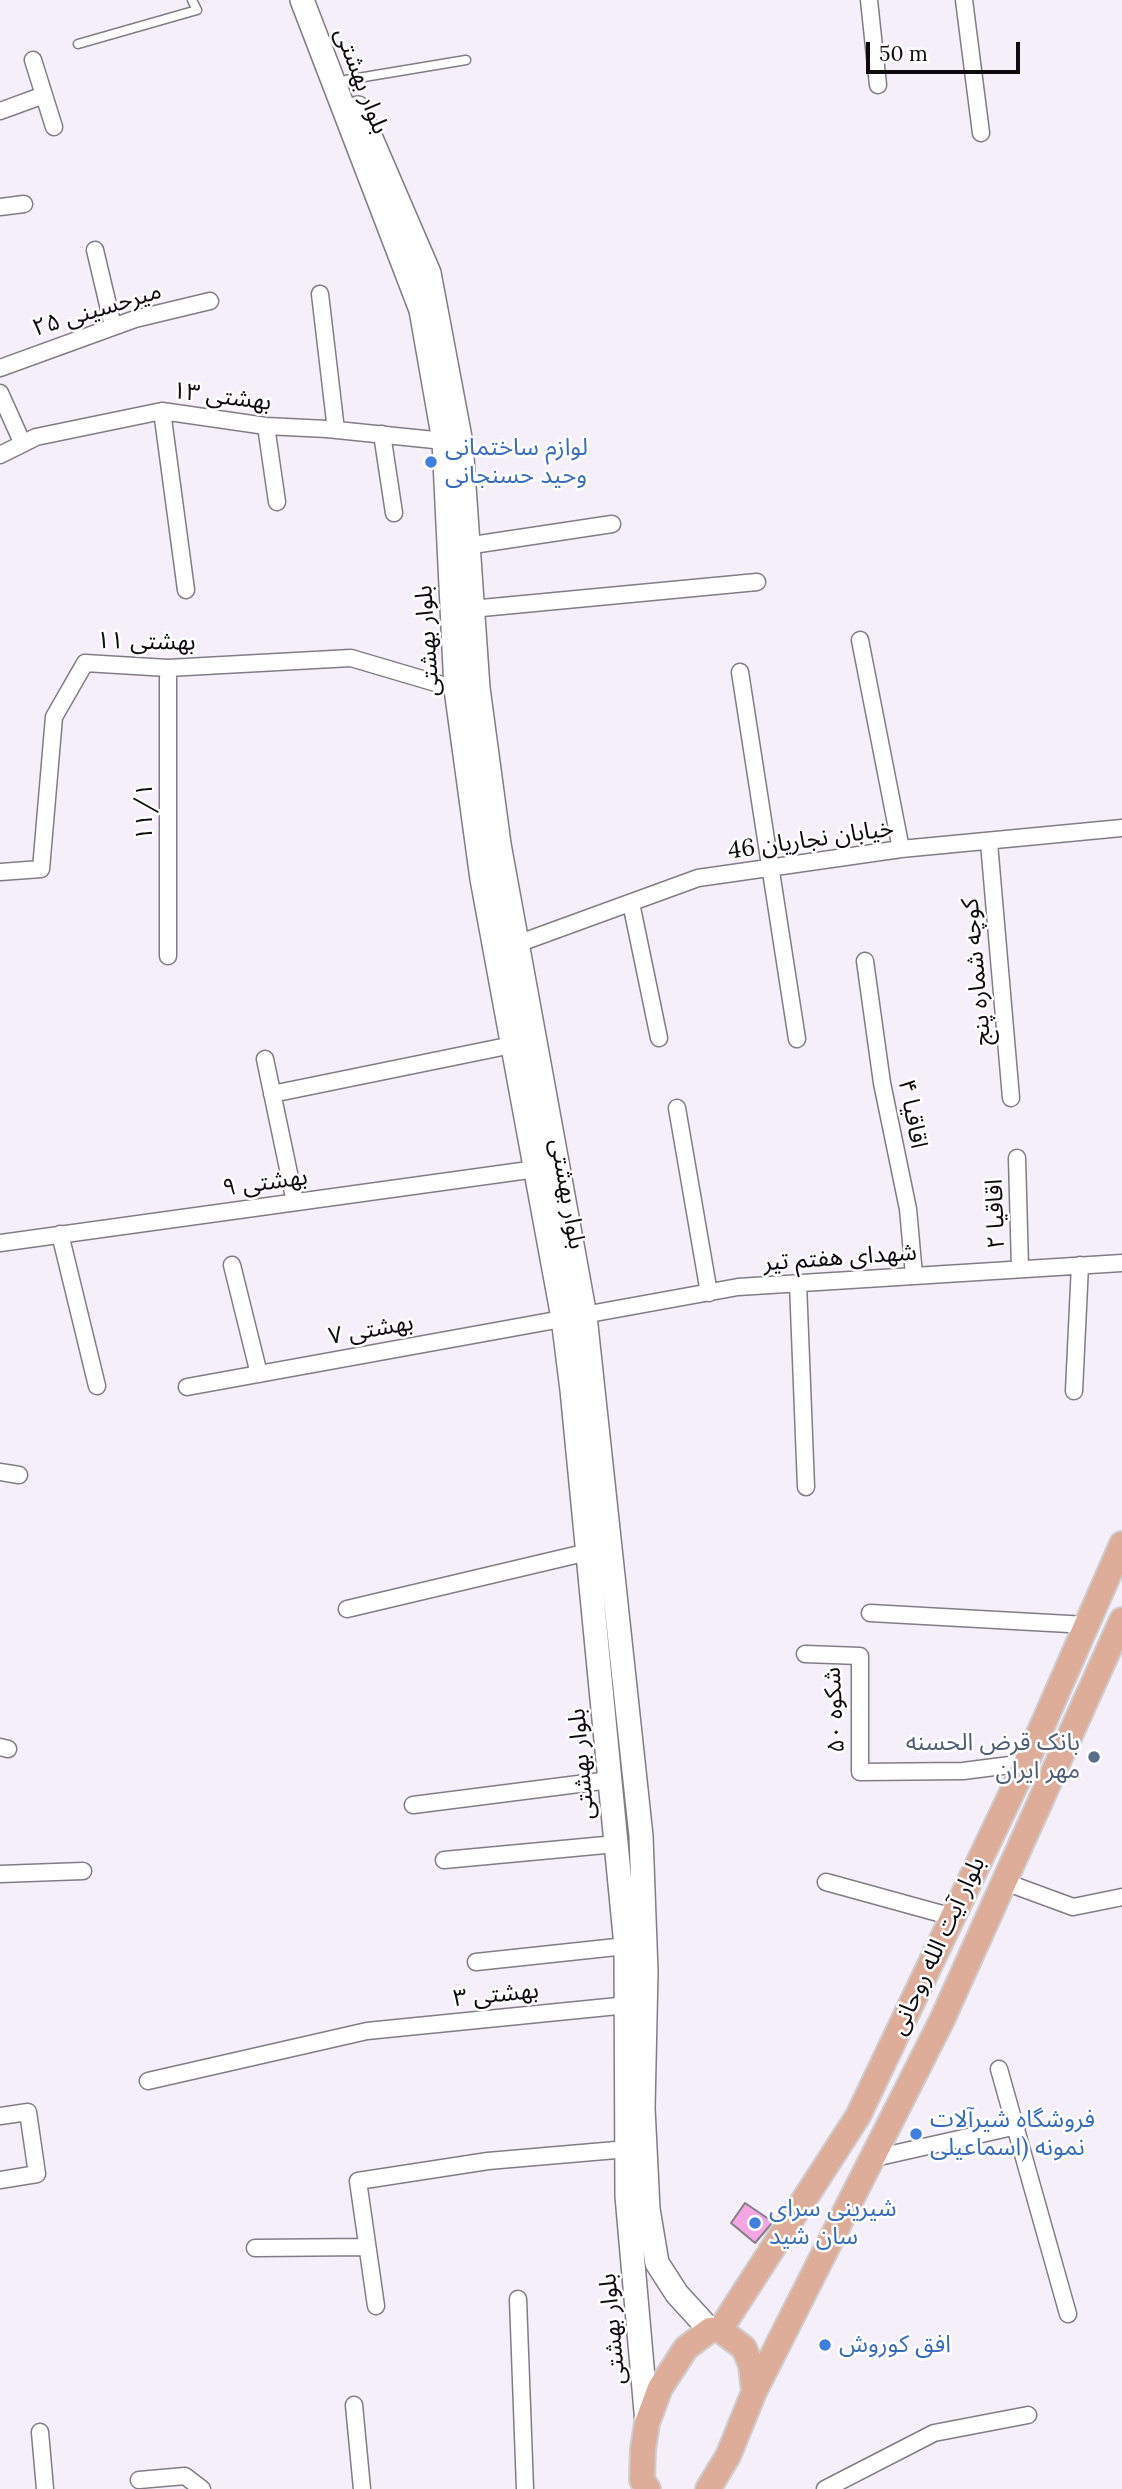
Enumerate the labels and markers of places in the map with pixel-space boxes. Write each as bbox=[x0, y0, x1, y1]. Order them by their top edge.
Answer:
place label: لوازم ساختمانی وحید حسنجانی bbox=[445, 434, 588, 490]
marker: لوازم ساختمانی وحید حسنجانی bbox=[423, 454, 439, 470]
place label: بانک قرض الحسنه مهر ایران bbox=[906, 1729, 1080, 1785]
marker: بانک قرض الحسنه مهر ایران bbox=[1086, 1749, 1102, 1765]
place label: فروشگاه شیرآلات نمونه (اسماعیلی bbox=[930, 2106, 1095, 2162]
marker: فروشگاه شیرآلات نمونه (اسماعیلی bbox=[908, 2126, 924, 2142]
place label: شیرینی سرای سان شید bbox=[769, 2195, 897, 2251]
marker: شیرینی سرای سان شید bbox=[747, 2215, 763, 2231]
place label: افق کوروش bbox=[839, 2331, 951, 2359]
marker: افق کوروش bbox=[817, 2337, 833, 2353]

